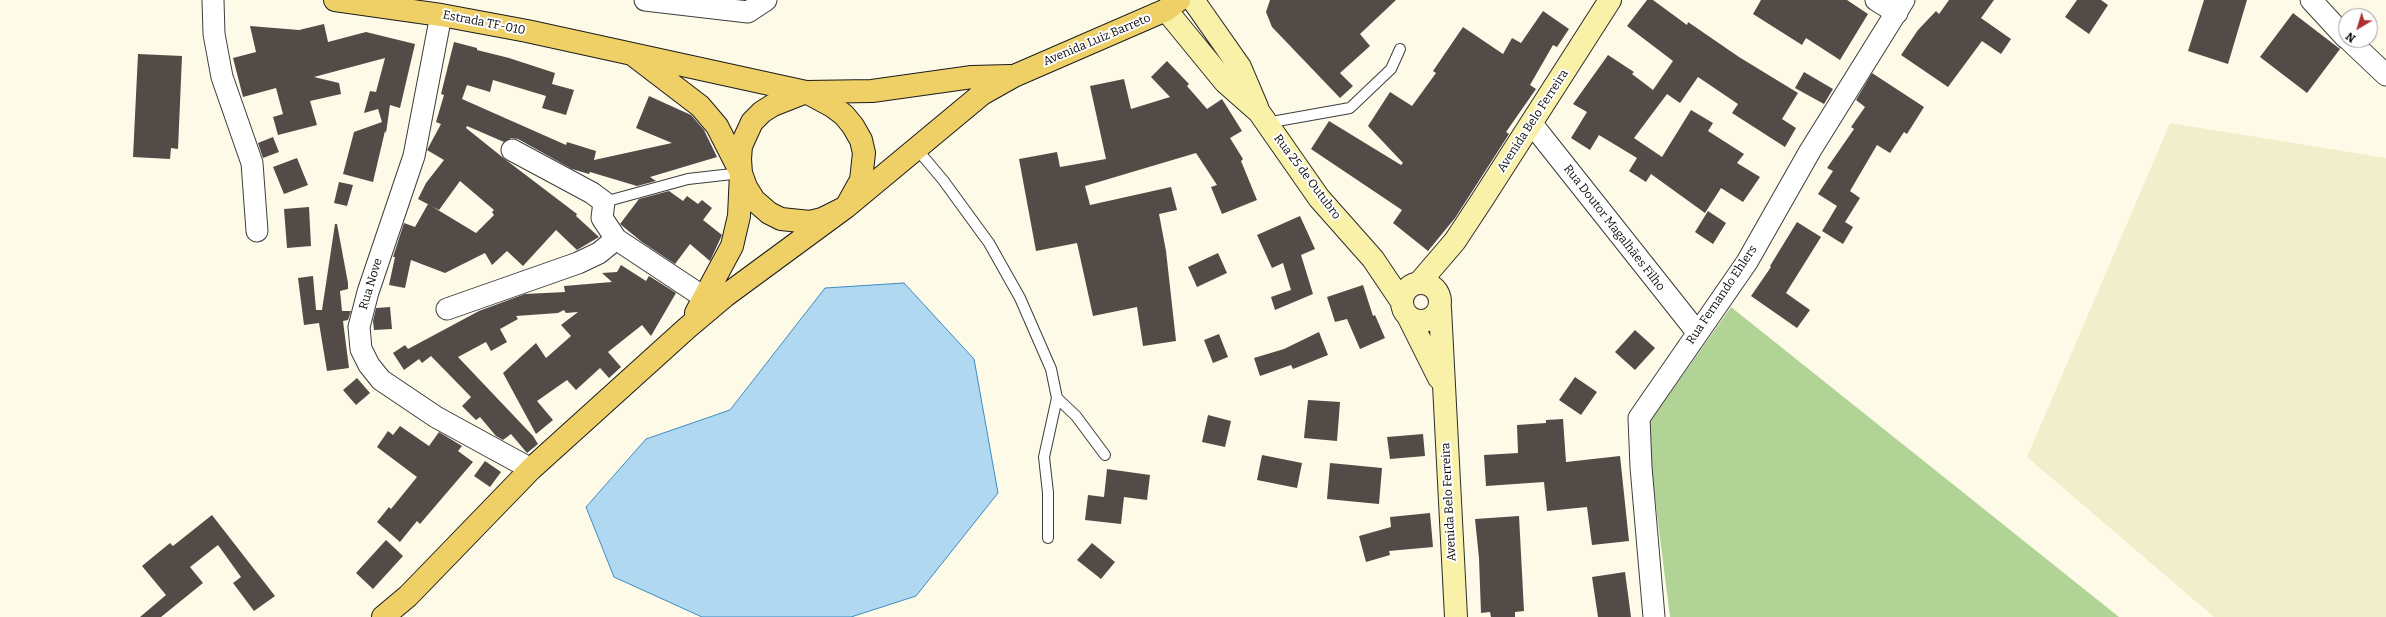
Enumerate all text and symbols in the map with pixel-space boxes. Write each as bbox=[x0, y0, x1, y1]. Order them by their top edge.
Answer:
street label: Estrada TF-010 bbox=[441, 8, 527, 38]
north arrow bbox=[2338, 8, 2378, 48]
street label: Avenida Luiz Barreto bbox=[1041, 11, 1153, 69]
text: N bbox=[2344, 29, 2358, 45]
street label: Avenida Belo Ferreira bbox=[1495, 67, 1571, 175]
street label: Rua 25 de Outubro bbox=[1270, 132, 1344, 222]
street label: Rua Doutor Magalhães Filho bbox=[1560, 162, 1668, 294]
street label: Rua Fernando Ehlers bbox=[1684, 243, 1760, 347]
street label: Rua Nove bbox=[356, 257, 386, 311]
street label: Avenida Belo Ferreira bbox=[1439, 442, 1459, 562]

